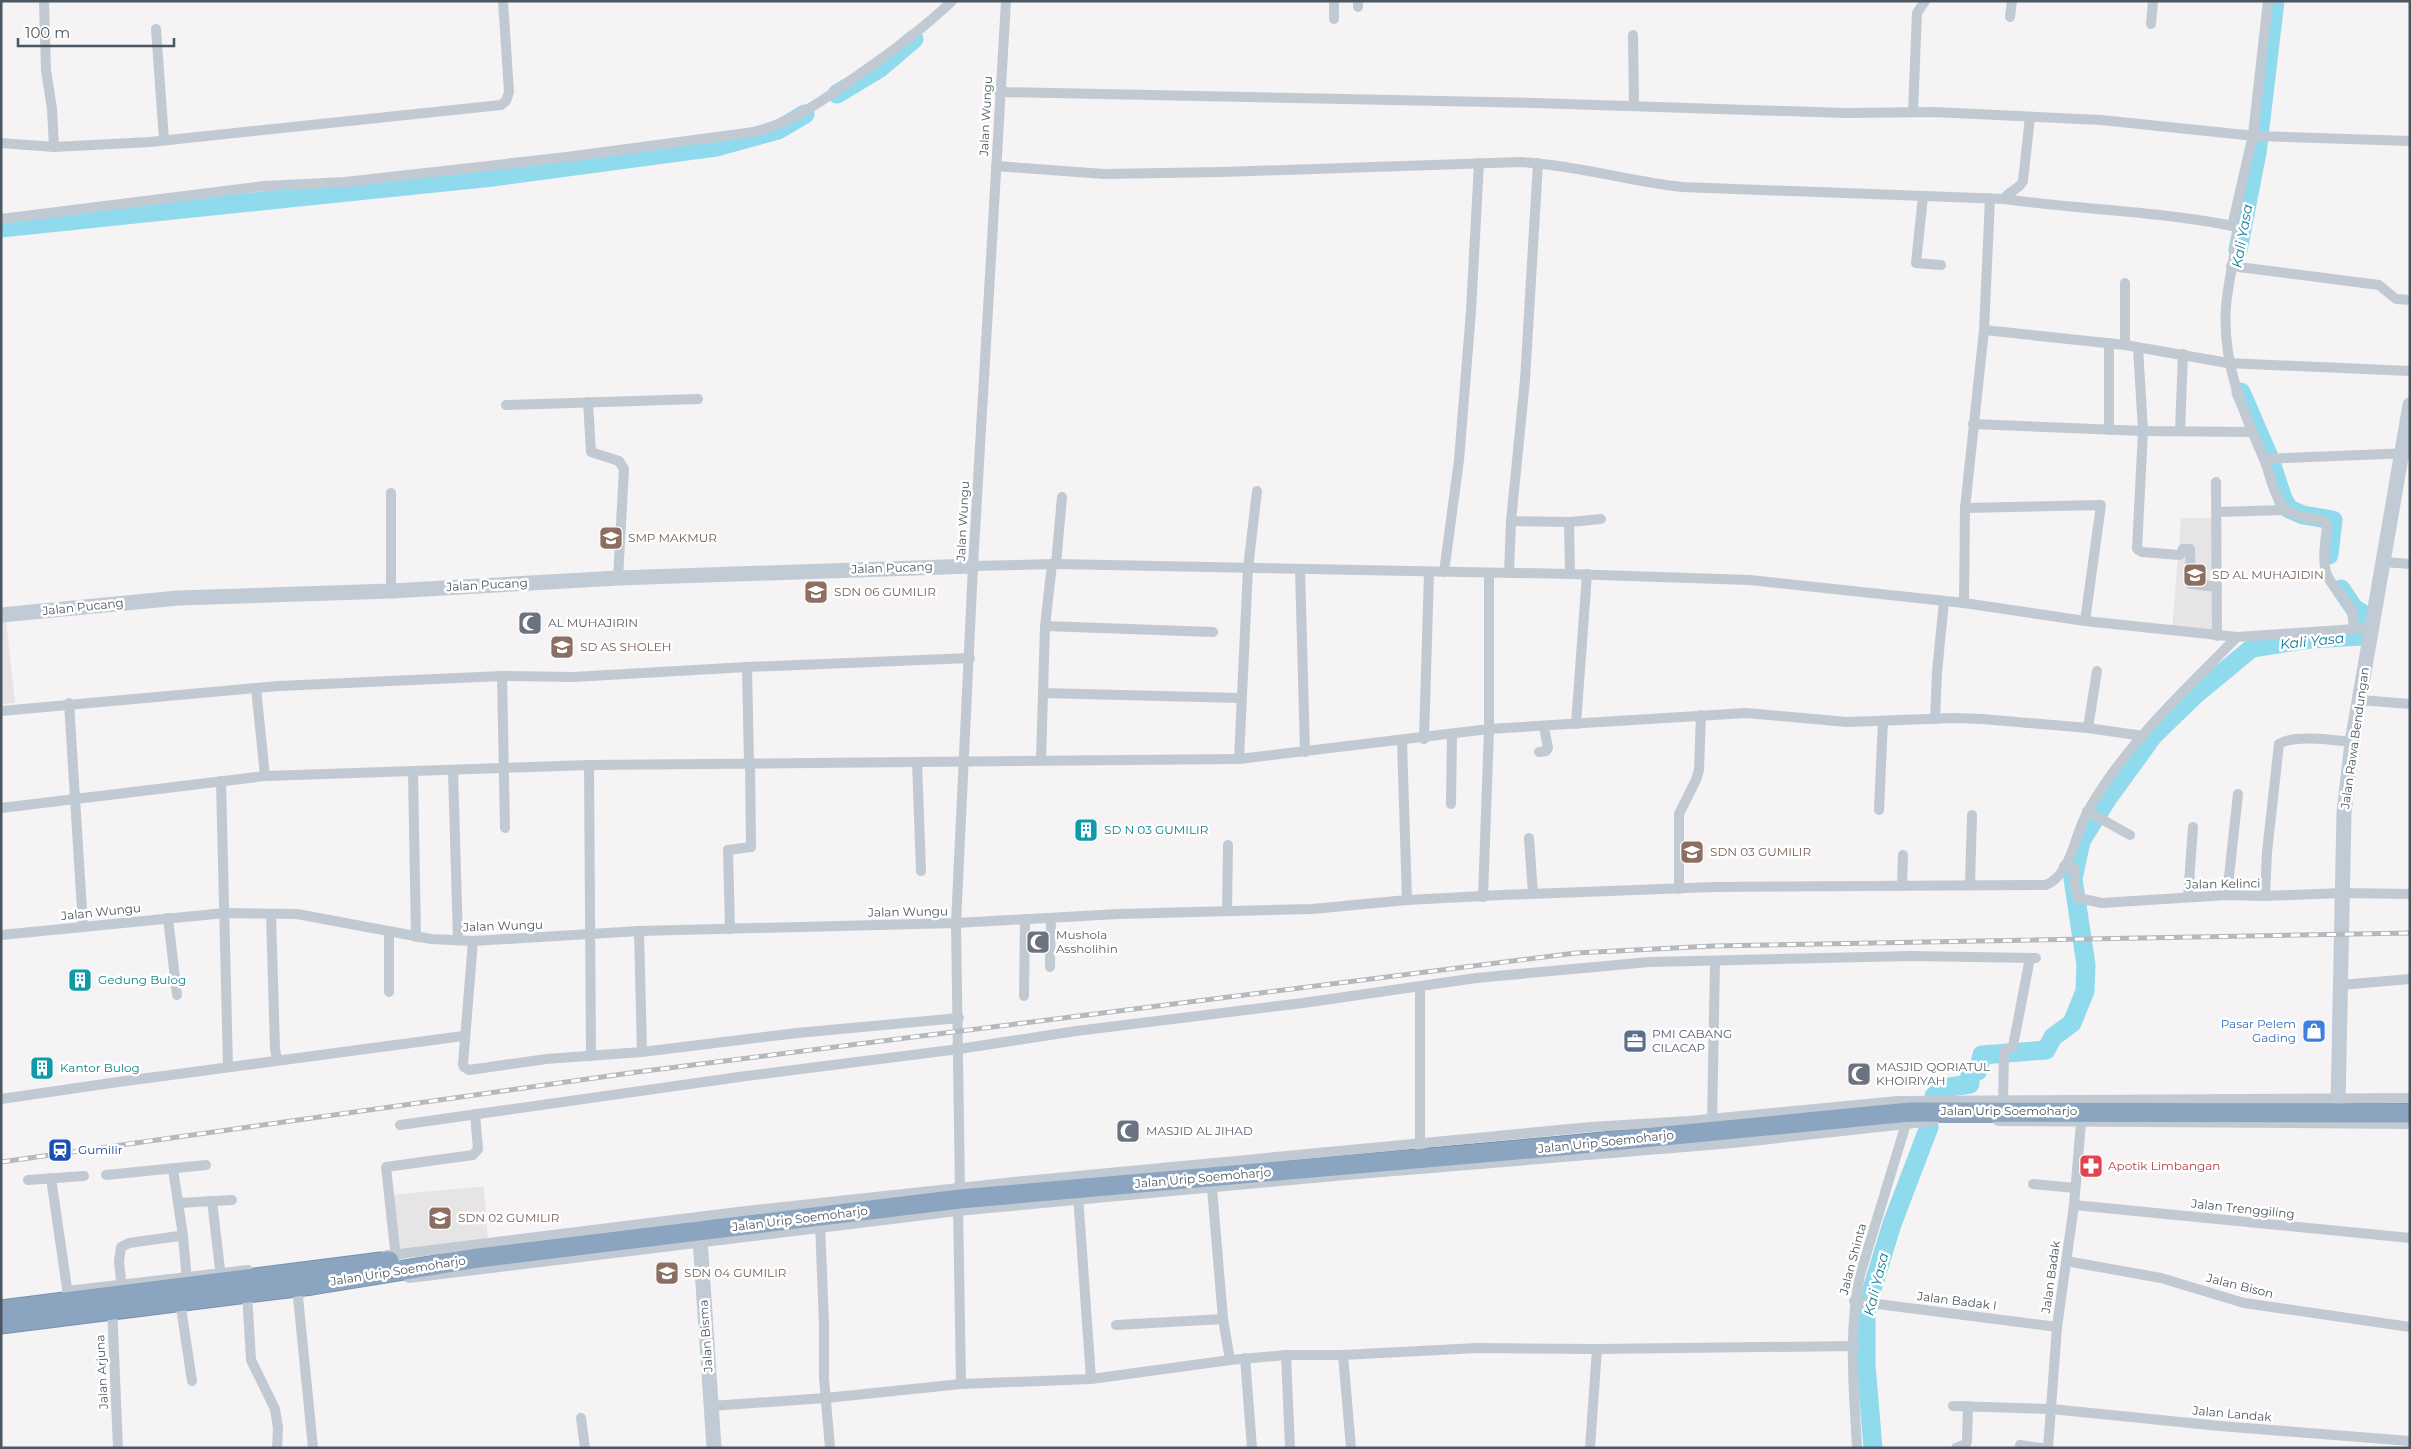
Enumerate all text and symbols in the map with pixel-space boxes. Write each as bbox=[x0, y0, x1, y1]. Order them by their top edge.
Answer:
scale bar bbox=[18, 15, 174, 47]
text: 100 m bbox=[25, 23, 70, 42]
street label: Jalan Wungu bbox=[976, 76, 995, 157]
water label: Kali Yasa bbox=[2228, 203, 2256, 269]
street label: Jalan Wungu bbox=[953, 481, 972, 562]
school or university icon: SMP MAKMUR bbox=[598, 525, 624, 551]
place label: SMP MAKMUR bbox=[628, 530, 717, 545]
street label: Jalan Pucang bbox=[850, 559, 933, 576]
school or university icon: SD AL MUHAJIDIN bbox=[2182, 562, 2208, 588]
place label: SD AL MUHAJIDIN bbox=[2212, 567, 2324, 582]
street label: Jalan Pucang bbox=[445, 575, 528, 594]
school or university icon: SDN 06 GUMILIR bbox=[803, 579, 829, 605]
place label: SDN 06 GUMILIR bbox=[834, 584, 936, 599]
street label: Jalan Pucang bbox=[41, 595, 124, 618]
mosque icon: AL MUHAJIRIN bbox=[517, 610, 543, 636]
place label: AL MUHAJIRIN bbox=[548, 615, 638, 630]
water label: Kali Yasa bbox=[2279, 629, 2345, 653]
school or university icon: SD AS SHOLEH bbox=[549, 634, 575, 660]
place label: SD AS SHOLEH bbox=[580, 639, 672, 654]
street label: Jalan Rawa Bendungan bbox=[2337, 666, 2372, 811]
building icon: SD N 03 GUMILIR bbox=[1073, 817, 1099, 843]
place label: SD N 03 GUMILIR bbox=[1104, 822, 1209, 837]
school or university icon: SDN 03 GUMILIR bbox=[1679, 839, 1705, 865]
place label: SDN 03 GUMILIR bbox=[1710, 844, 1811, 859]
street label: Jalan Kelinci bbox=[2185, 875, 2260, 892]
street label: Jalan Wungu bbox=[59, 900, 142, 923]
street label: Jalan Wungu bbox=[867, 903, 948, 920]
street label: Jalan Wungu bbox=[462, 917, 543, 934]
place label: Mushola Assholihin bbox=[1056, 927, 1118, 956]
mosque icon: Mushola Assholihin bbox=[1025, 929, 1051, 955]
building icon: Gedung Bulog bbox=[67, 967, 93, 993]
place label: Gedung Bulog bbox=[98, 972, 186, 987]
place label: Pasar Pelem Gading bbox=[2221, 1016, 2296, 1045]
shop icon: Pasar Pelem Gading bbox=[2301, 1018, 2327, 1044]
place label: PMI CABANG CILACAP bbox=[1652, 1026, 1732, 1055]
office icon: PMI CABANG CILACAP bbox=[1622, 1028, 1648, 1054]
building icon: Kantor Bulog bbox=[29, 1055, 55, 1081]
place label: MASJID QORIATUL KHOIRIYAH bbox=[1876, 1059, 1990, 1088]
place label: Kantor Bulog bbox=[60, 1060, 140, 1075]
mosque icon: MASJID QORIATUL KHOIRIYAH bbox=[1846, 1061, 1872, 1087]
street label: Jalan Urip Soemoharjo bbox=[1940, 1103, 2077, 1118]
mosque icon: MASJID AL JIHAD bbox=[1115, 1118, 1141, 1144]
place label: MASJID AL JIHAD bbox=[1146, 1123, 1253, 1138]
street label: Jalan Urip Soemoharjo bbox=[1536, 1127, 1675, 1156]
station icon: Gumilir bbox=[47, 1137, 73, 1163]
place label: Gumilir bbox=[78, 1142, 123, 1157]
pharmacy icon: Apotik Limbangan bbox=[2078, 1153, 2104, 1179]
place label: Apotik Limbangan bbox=[2108, 1158, 2220, 1173]
street label: Jalan Urip Soemoharjo bbox=[1133, 1164, 1272, 1191]
street label: Jalan Trenggiling bbox=[2190, 1196, 2295, 1221]
street label: Jalan Urip Soemoharjo bbox=[730, 1203, 869, 1234]
school or university icon: SDN 02 GUMILIR bbox=[427, 1205, 453, 1231]
place label: SDN 02 GUMILIR bbox=[458, 1210, 560, 1225]
street label: Jalan Shinta bbox=[1836, 1222, 1869, 1297]
street label: Jalan Badak bbox=[2038, 1239, 2063, 1315]
water label: Kali Yasa bbox=[1859, 1251, 1893, 1317]
street label: Jalan Urip Soemoharjo bbox=[328, 1252, 467, 1289]
school or university icon: SDN 04 GUMILIR bbox=[654, 1260, 680, 1286]
place label: SDN 04 GUMILIR bbox=[684, 1265, 787, 1280]
street label: Jalan Bison bbox=[2204, 1270, 2275, 1301]
street label: Jalan Badak I bbox=[1915, 1288, 1998, 1313]
street label: Jalan Bisma bbox=[695, 1299, 716, 1374]
street label: Jalan Arjuna bbox=[92, 1334, 111, 1411]
street label: Jalan Landak bbox=[2191, 1402, 2273, 1425]

